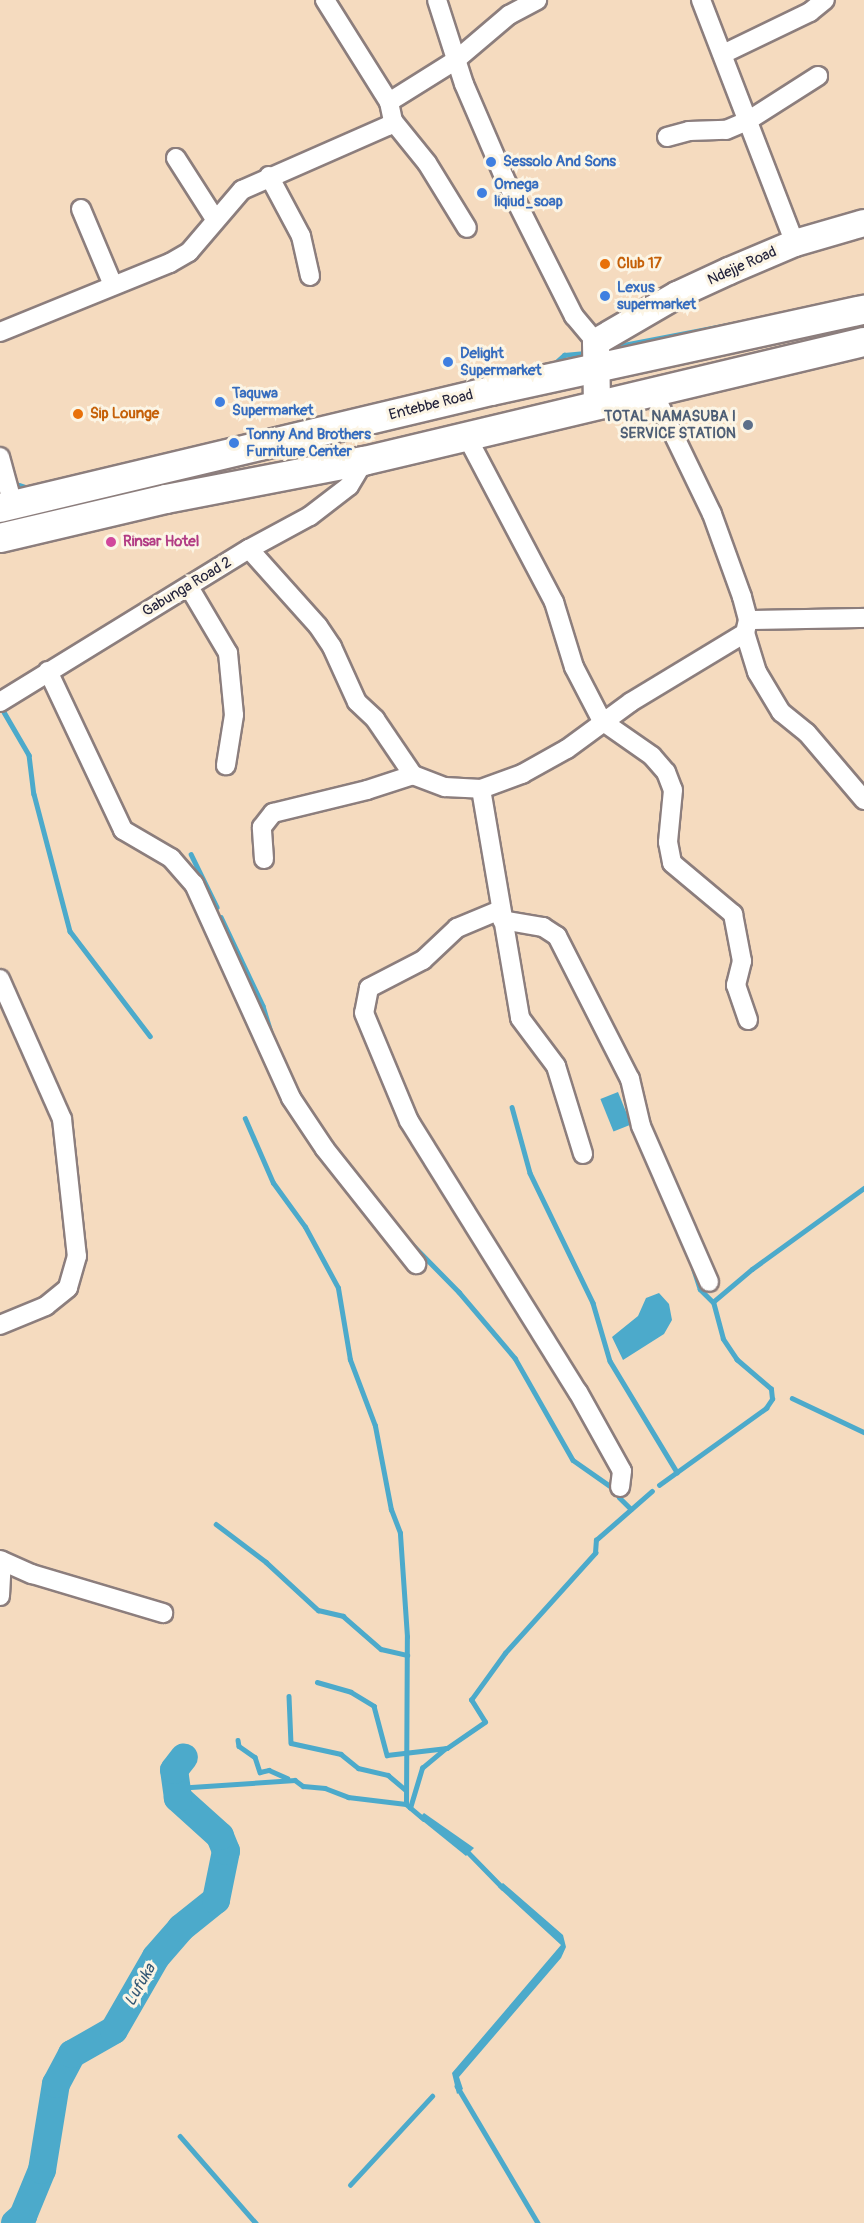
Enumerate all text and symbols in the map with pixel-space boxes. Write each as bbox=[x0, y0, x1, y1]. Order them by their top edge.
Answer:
place label: Sessolo And Sons bbox=[503, 153, 616, 171]
marker: Sessolo And Sons bbox=[484, 155, 498, 169]
place label: Omega liqiud_soap bbox=[494, 175, 563, 210]
marker: Omega liqiud_soap bbox=[475, 186, 489, 200]
street label: Ndejje Road bbox=[705, 243, 779, 289]
place label: Club 17 bbox=[617, 255, 662, 273]
marker: Club 17 bbox=[598, 257, 612, 271]
place label: Lexus supermarket bbox=[617, 278, 696, 313]
marker: Lexus supermarket bbox=[598, 289, 612, 303]
place label: Delight Supermarket bbox=[460, 344, 541, 379]
marker: Delight Supermarket bbox=[441, 355, 455, 369]
place label: Taquwa Supermarket bbox=[232, 384, 313, 419]
street label: Entebbe Road bbox=[387, 386, 475, 424]
marker: Taquwa Supermarket bbox=[213, 395, 227, 409]
place label: Sip Lounge bbox=[90, 405, 159, 423]
marker: Sip Lounge bbox=[71, 407, 85, 421]
place label: TOTAL NAMASUBA I SERVICE STATION bbox=[604, 407, 736, 442]
marker: TOTAL NAMASUBA I SERVICE STATION bbox=[741, 418, 755, 432]
place label: Tonny And Brothers Furniture Center bbox=[246, 425, 371, 460]
marker: Tonny And Brothers Furniture Center bbox=[227, 436, 241, 450]
place label: Rinsar Hotel bbox=[123, 533, 199, 551]
marker: Rinsar Hotel bbox=[104, 535, 118, 549]
street label: Gabunga Road 2 bbox=[139, 553, 235, 621]
water label: Lufuka bbox=[120, 1961, 160, 2009]

